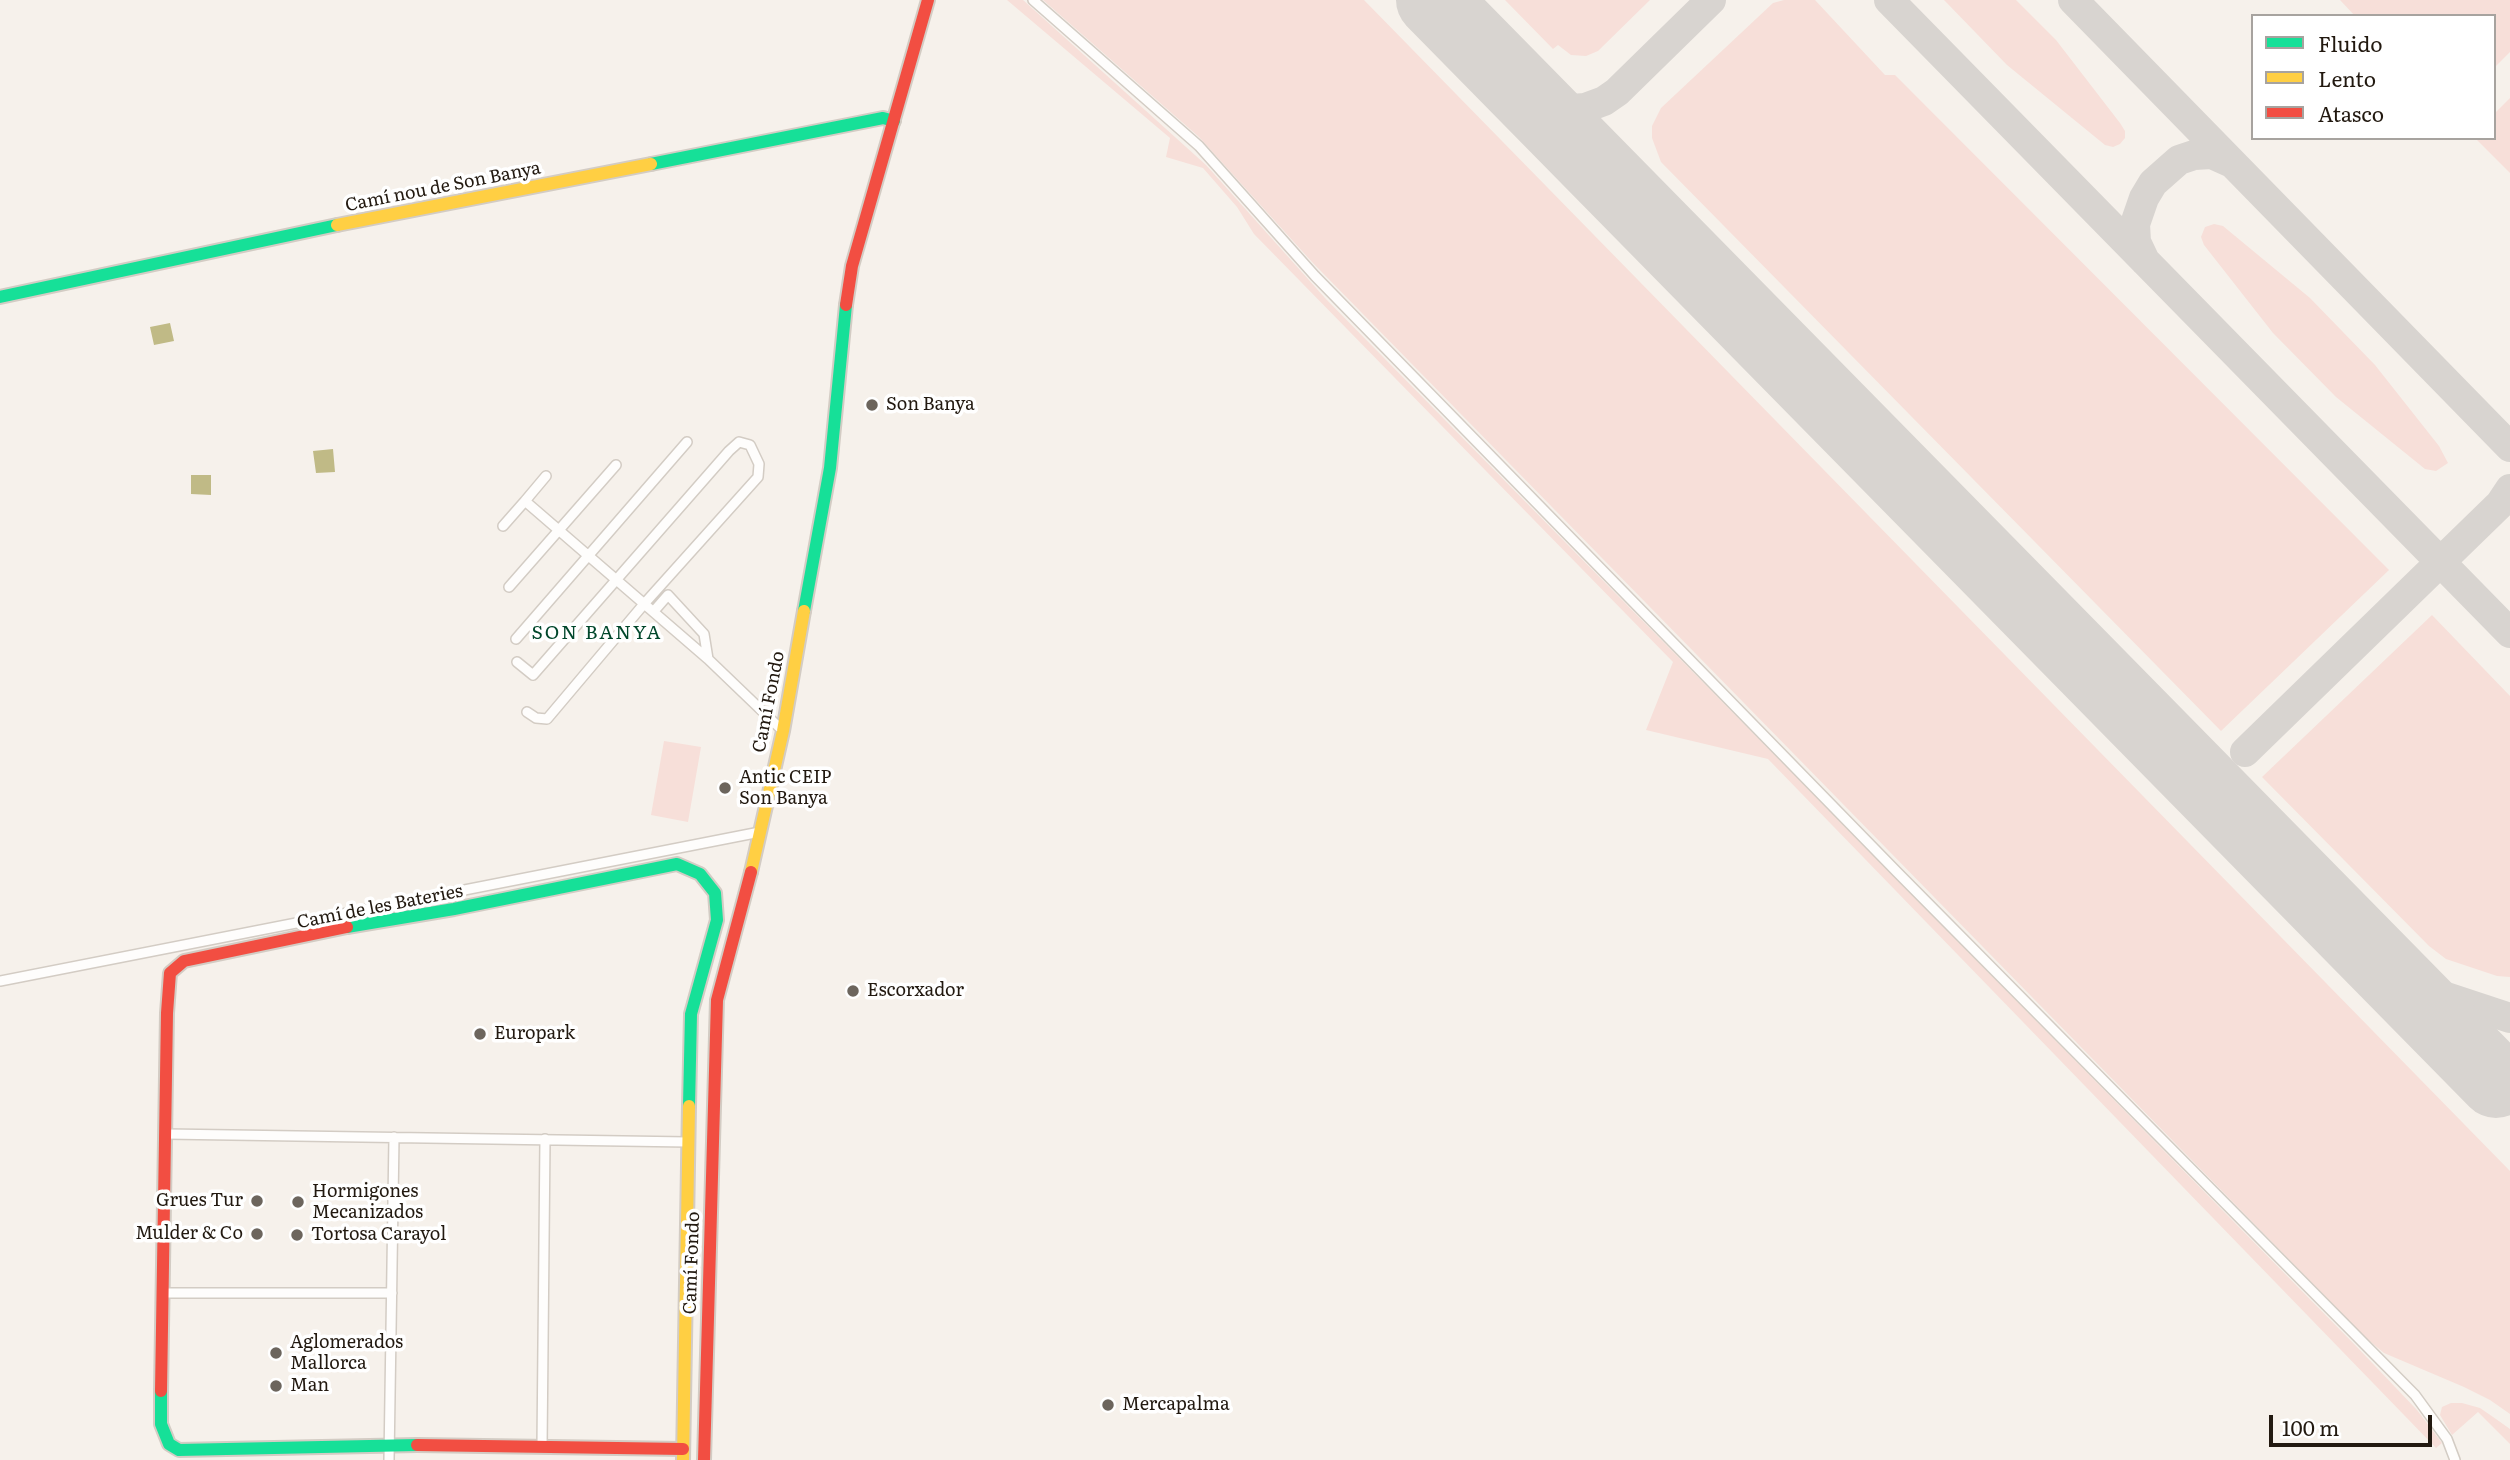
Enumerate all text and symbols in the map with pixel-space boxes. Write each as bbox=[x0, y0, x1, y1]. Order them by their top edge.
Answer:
legend bbox=[2251, 14, 2496, 140]
text: Fluido bbox=[2318, 27, 2382, 58]
text: Lento bbox=[2318, 62, 2376, 93]
text: Atasco bbox=[2318, 97, 2384, 128]
street label: Camí nou de Son Banya bbox=[343, 157, 543, 217]
place label: Son Banya bbox=[886, 394, 975, 416]
marker: Son Banya bbox=[864, 397, 880, 413]
district label: SON BANYA bbox=[533, 622, 661, 644]
street label: Camí Fondo bbox=[749, 649, 789, 755]
place label: Antic CEIP Son Banya bbox=[739, 767, 831, 810]
marker: Antic CEIP Son Banya bbox=[717, 780, 733, 796]
street label: Camí de les Bateries bbox=[295, 880, 465, 934]
place label: Escorxador bbox=[867, 980, 964, 1002]
marker: Escorxador bbox=[845, 983, 861, 999]
place label: Europark bbox=[494, 1023, 575, 1045]
marker: Europark bbox=[472, 1026, 488, 1042]
place label: Hormigones Mecanizados bbox=[312, 1181, 423, 1224]
place label: Grues Tur bbox=[156, 1190, 243, 1212]
marker: Grues Tur bbox=[249, 1193, 265, 1209]
marker: Hormigones Mecanizados bbox=[290, 1194, 306, 1210]
street label: Camí Fondo bbox=[679, 1211, 705, 1315]
place label: Mulder & Co bbox=[135, 1223, 243, 1245]
place label: Tortosa Carayol bbox=[311, 1224, 446, 1246]
marker: Mulder & Co bbox=[249, 1226, 265, 1242]
marker: Tortosa Carayol bbox=[289, 1227, 305, 1243]
place label: Aglomerados Mallorca bbox=[290, 1332, 403, 1374]
marker: Aglomerados Mallorca bbox=[268, 1345, 284, 1361]
place label: Man bbox=[290, 1375, 329, 1397]
marker: Man bbox=[268, 1378, 284, 1394]
place label: Mercapalma bbox=[1122, 1394, 1230, 1416]
marker: Mercapalma bbox=[1100, 1397, 1116, 1413]
scale bar bbox=[2272, 1400, 2435, 1444]
text: 100 m bbox=[2282, 1411, 2339, 1442]

